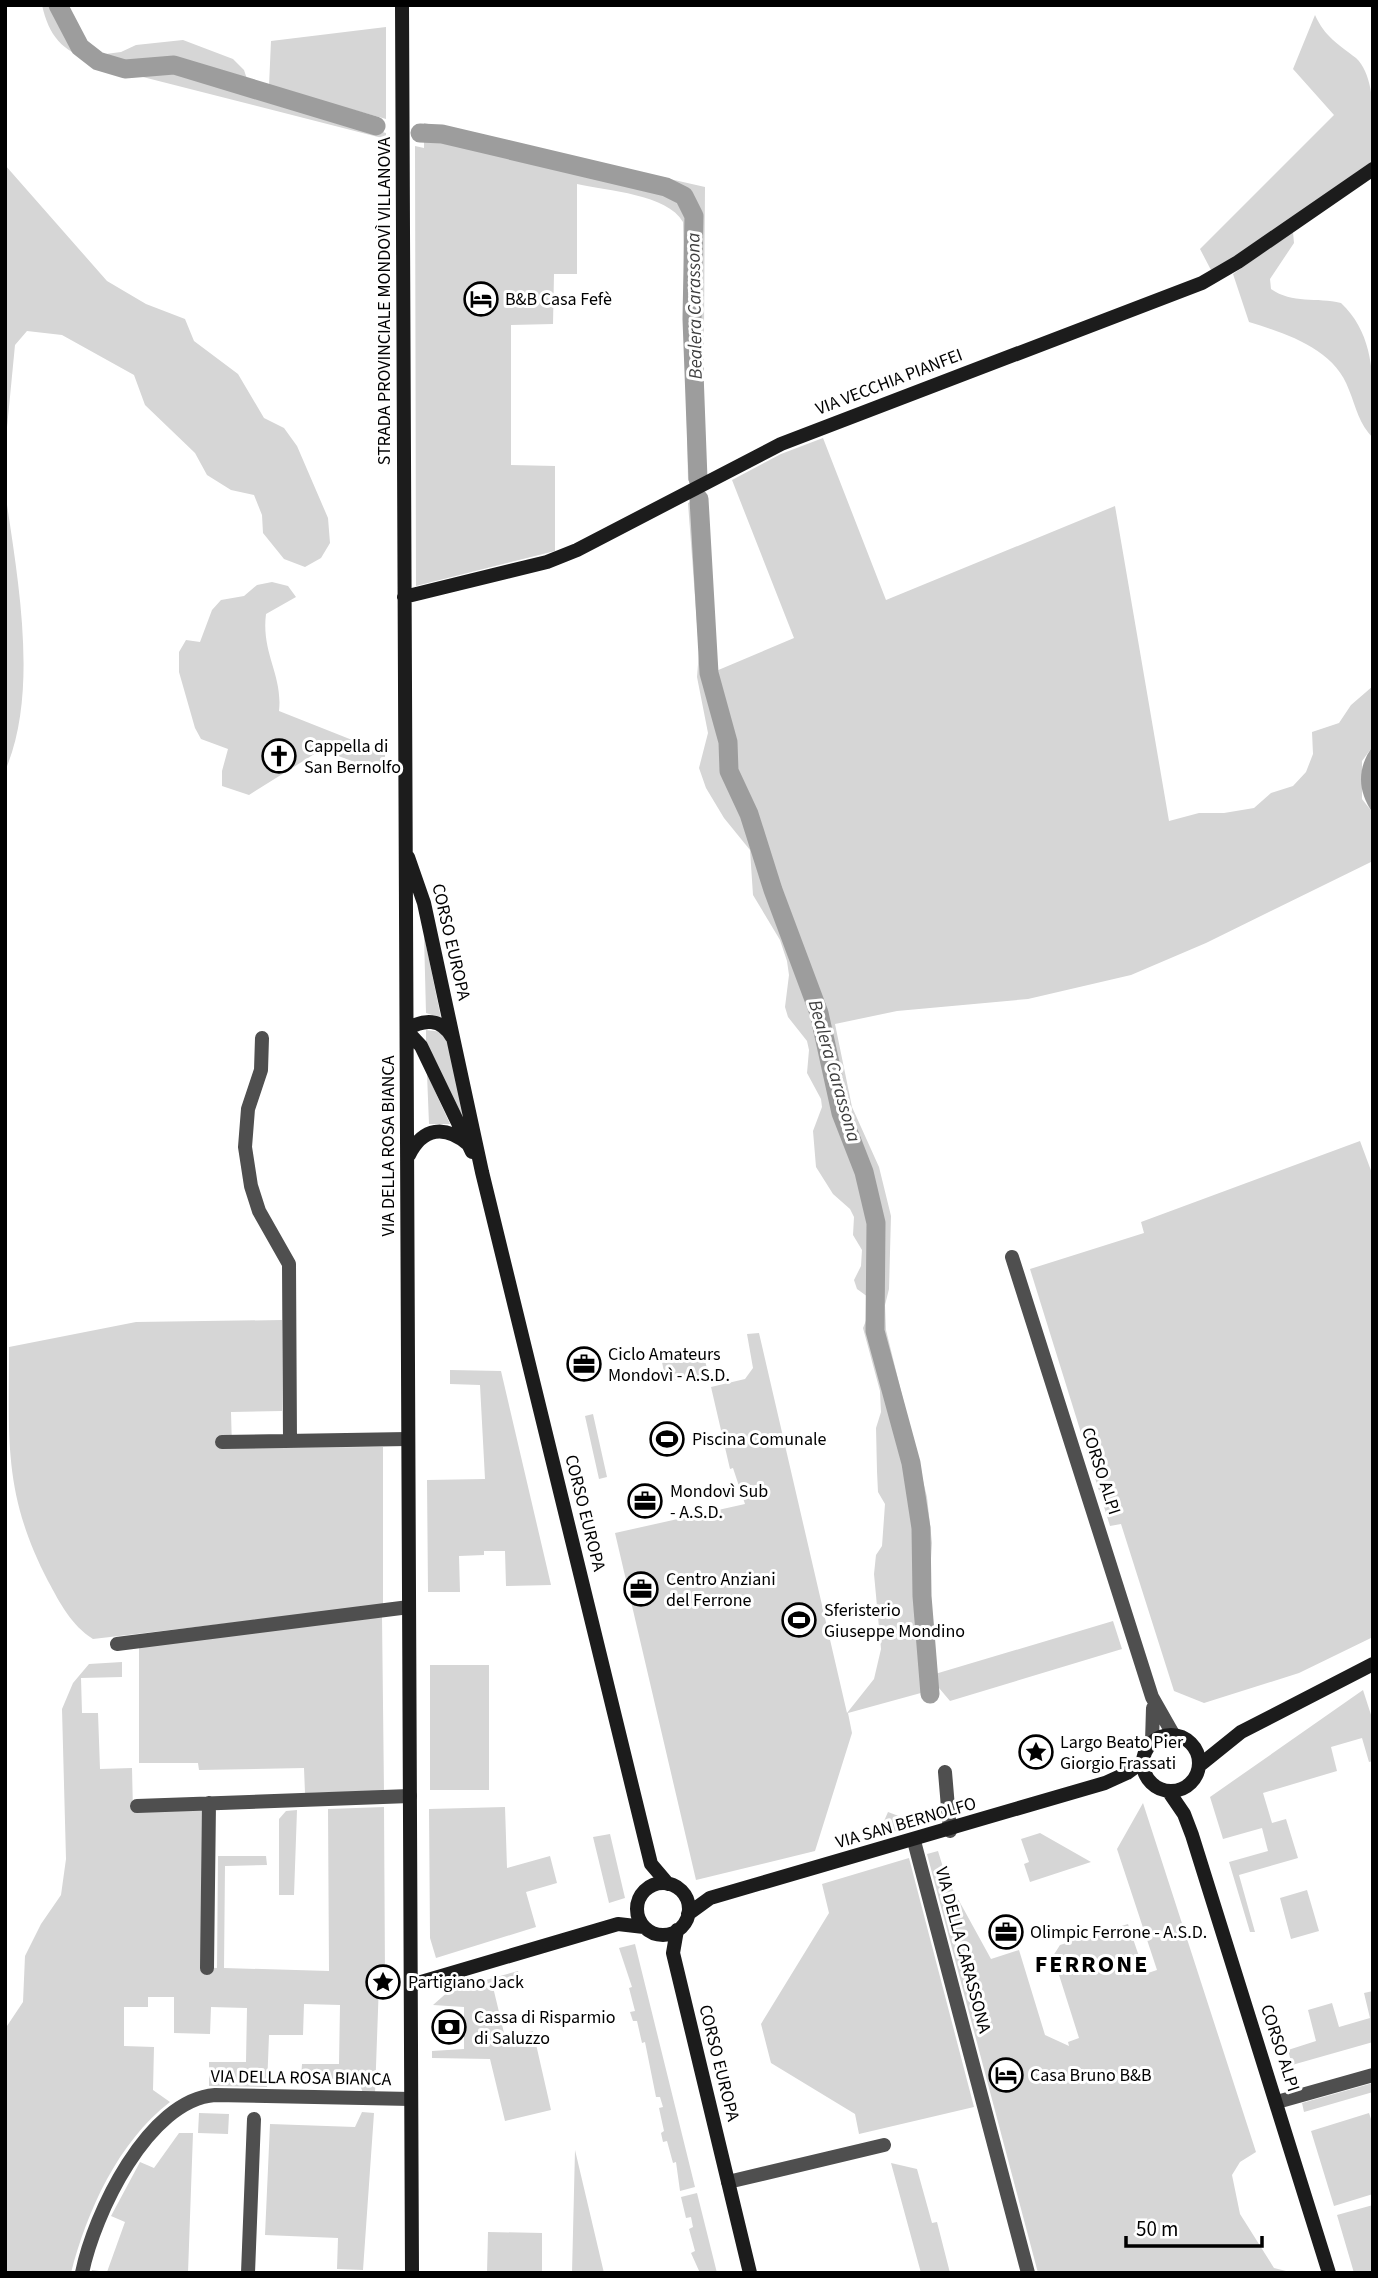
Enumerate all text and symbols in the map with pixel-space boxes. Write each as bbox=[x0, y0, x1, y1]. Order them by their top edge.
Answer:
street label: STRADA PROVINCIALE MONDOVÌ VILLANOVA bbox=[372, 137, 397, 465]
water label: Bealera Carassona bbox=[680, 232, 710, 380]
hotel icon: B&B Casa Fefè bbox=[462, 280, 500, 318]
place label: B&B Casa Fefè bbox=[505, 287, 612, 312]
street label: VIA VECCHIA PIANFEI bbox=[812, 342, 966, 422]
place label: Cappella di San Bernolfo bbox=[304, 734, 401, 780]
church icon: Cappella di San Bernolfo bbox=[260, 737, 298, 775]
street label: CORSO EUROPA bbox=[425, 881, 477, 1003]
water label: Bealera Carassona bbox=[801, 997, 867, 1145]
street label: VIA DELLA ROSA BIANCA bbox=[376, 1055, 401, 1236]
place label: Ciclo Amateurs Mondovì - A.S.D. bbox=[608, 1342, 730, 1388]
office icon: Ciclo Amateurs Mondovì - A.S.D. bbox=[565, 1345, 603, 1383]
sports icon: Piscina Comunale bbox=[648, 1420, 686, 1458]
street label: CORSO ALPI bbox=[1075, 1424, 1127, 1518]
place label: Piscina Comunale bbox=[692, 1427, 827, 1452]
street label: CORSO EUROPA bbox=[558, 1452, 612, 1574]
place label: Mondovì Sub - A.S.D. bbox=[670, 1479, 768, 1525]
office icon: Mondovì Sub - A.S.D. bbox=[626, 1482, 664, 1520]
place label: Centro Anziani del Ferrone bbox=[666, 1567, 776, 1613]
office icon: Centro Anziani del Ferrone bbox=[622, 1570, 660, 1608]
place label: Sferisterio Giuseppe Mondino bbox=[824, 1598, 965, 1644]
sports icon: Sferisterio Giuseppe Mondino bbox=[780, 1601, 818, 1639]
place label: Largo Beato Pier Giorgio Frassati bbox=[1060, 1730, 1184, 1776]
place icon: Largo Beato Pier Giorgio Frassati bbox=[1017, 1733, 1055, 1771]
street label: VIA SAN BERNOLFO bbox=[833, 1791, 979, 1855]
street label: VIA DELLA CARASSONA bbox=[929, 1864, 997, 2036]
office icon: Olimpic Ferrone - A.S.D. bbox=[987, 1913, 1025, 1951]
place label: Olimpic Ferrone - A.S.D. bbox=[1030, 1920, 1207, 1945]
district label: FERRONE bbox=[1035, 1947, 1149, 1982]
place icon: Partigiano Jack bbox=[364, 1963, 402, 2001]
place label: Partigiano Jack bbox=[408, 1970, 524, 1995]
street label: CORSO ALPI bbox=[1254, 2001, 1306, 2095]
street label: CORSO EUROPA bbox=[692, 2002, 746, 2124]
place label: Cassa di Risparmio di Saluzzo bbox=[474, 2005, 616, 2051]
bank icon: Cassa di Risparmio di Saluzzo bbox=[430, 2008, 468, 2046]
hotel icon: Casa Bruno B&B bbox=[987, 2056, 1025, 2094]
place label: Casa Bruno B&B bbox=[1030, 2063, 1152, 2088]
street label: VIA DELLA ROSA BIANCA bbox=[210, 2064, 392, 2092]
scale bar bbox=[1126, 2204, 1262, 2248]
text: 50 m bbox=[1136, 2214, 1178, 2244]

